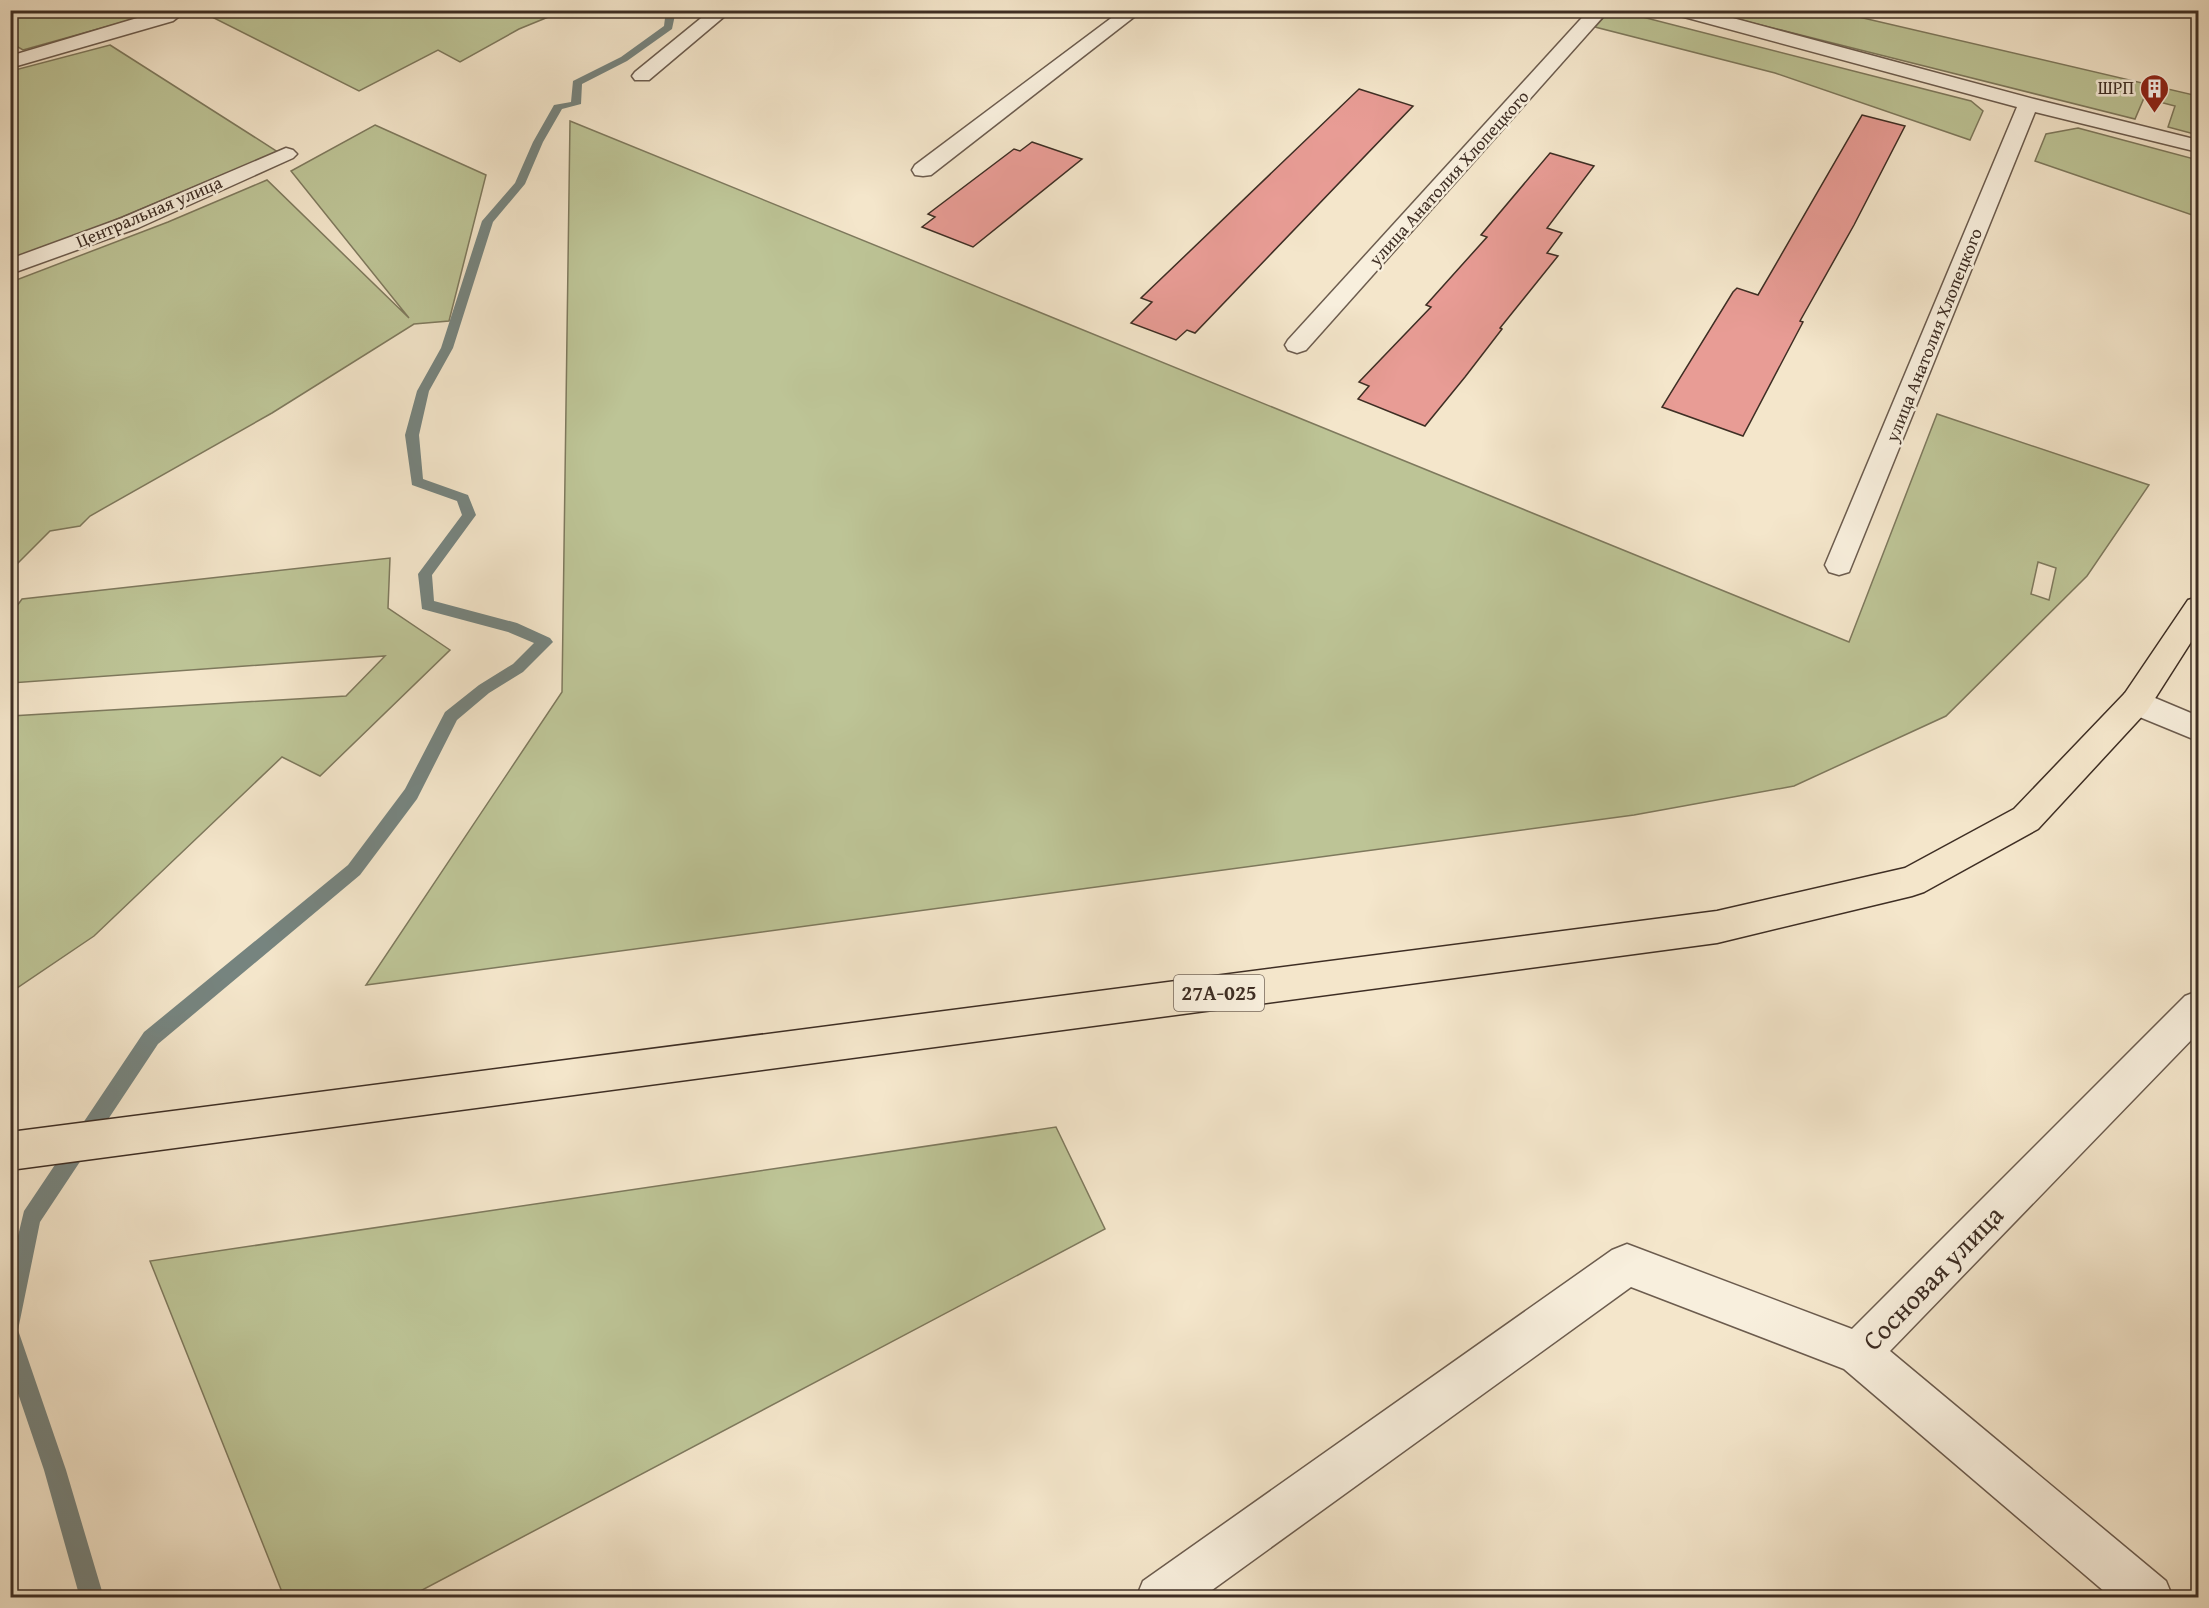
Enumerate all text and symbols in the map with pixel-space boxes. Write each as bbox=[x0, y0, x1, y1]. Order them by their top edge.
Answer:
building icon: ШРП bbox=[2139, 72, 2171, 114]
place label: ШРП bbox=[2098, 74, 2134, 101]
street label: улица Анатолия Хлопецкого bbox=[1361, 84, 1535, 272]
street label: Центральная улица bbox=[71, 168, 227, 255]
street label: улица Анатолия Хлопецкого bbox=[1878, 224, 1989, 447]
road number: 27А-025 bbox=[1174, 975, 1264, 1011]
street label: Сосновая улица bbox=[1852, 1196, 2012, 1359]

